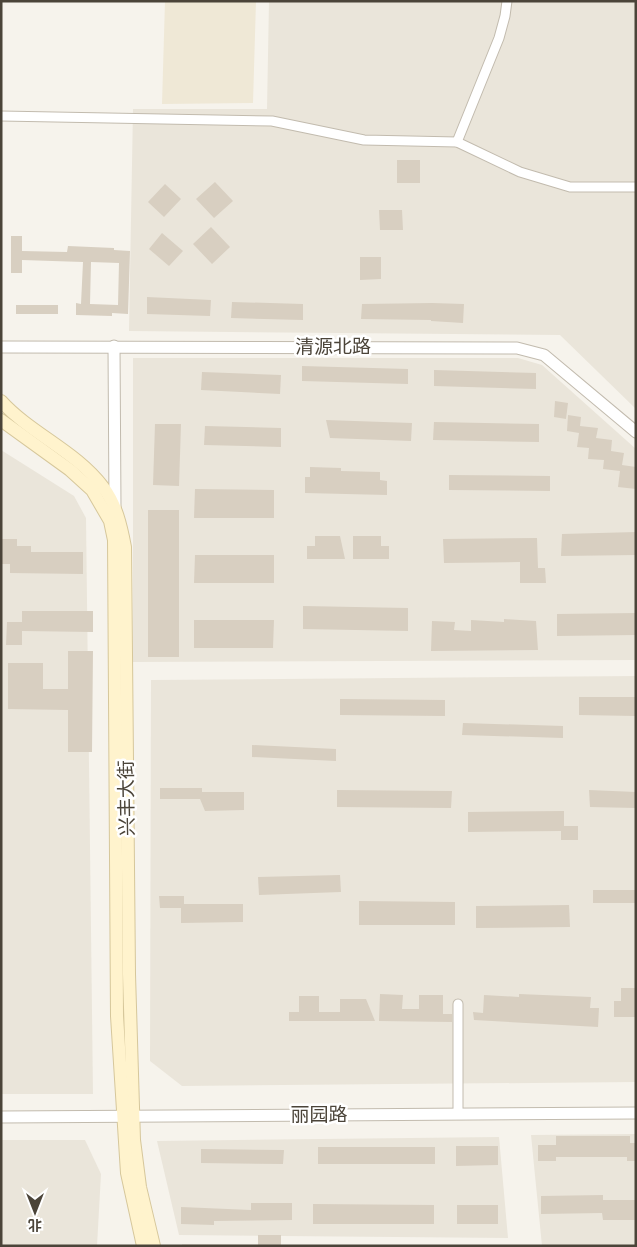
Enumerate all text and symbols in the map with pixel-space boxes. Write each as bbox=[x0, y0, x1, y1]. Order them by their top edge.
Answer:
street label: 清源北路 bbox=[295, 336, 371, 358]
street label: 兴丰大街 bbox=[115, 760, 139, 836]
street label: 丽园路 bbox=[290, 1104, 348, 1126]
north arrow bbox=[10, 1187, 60, 1237]
text: 北 bbox=[28, 1216, 42, 1233]

